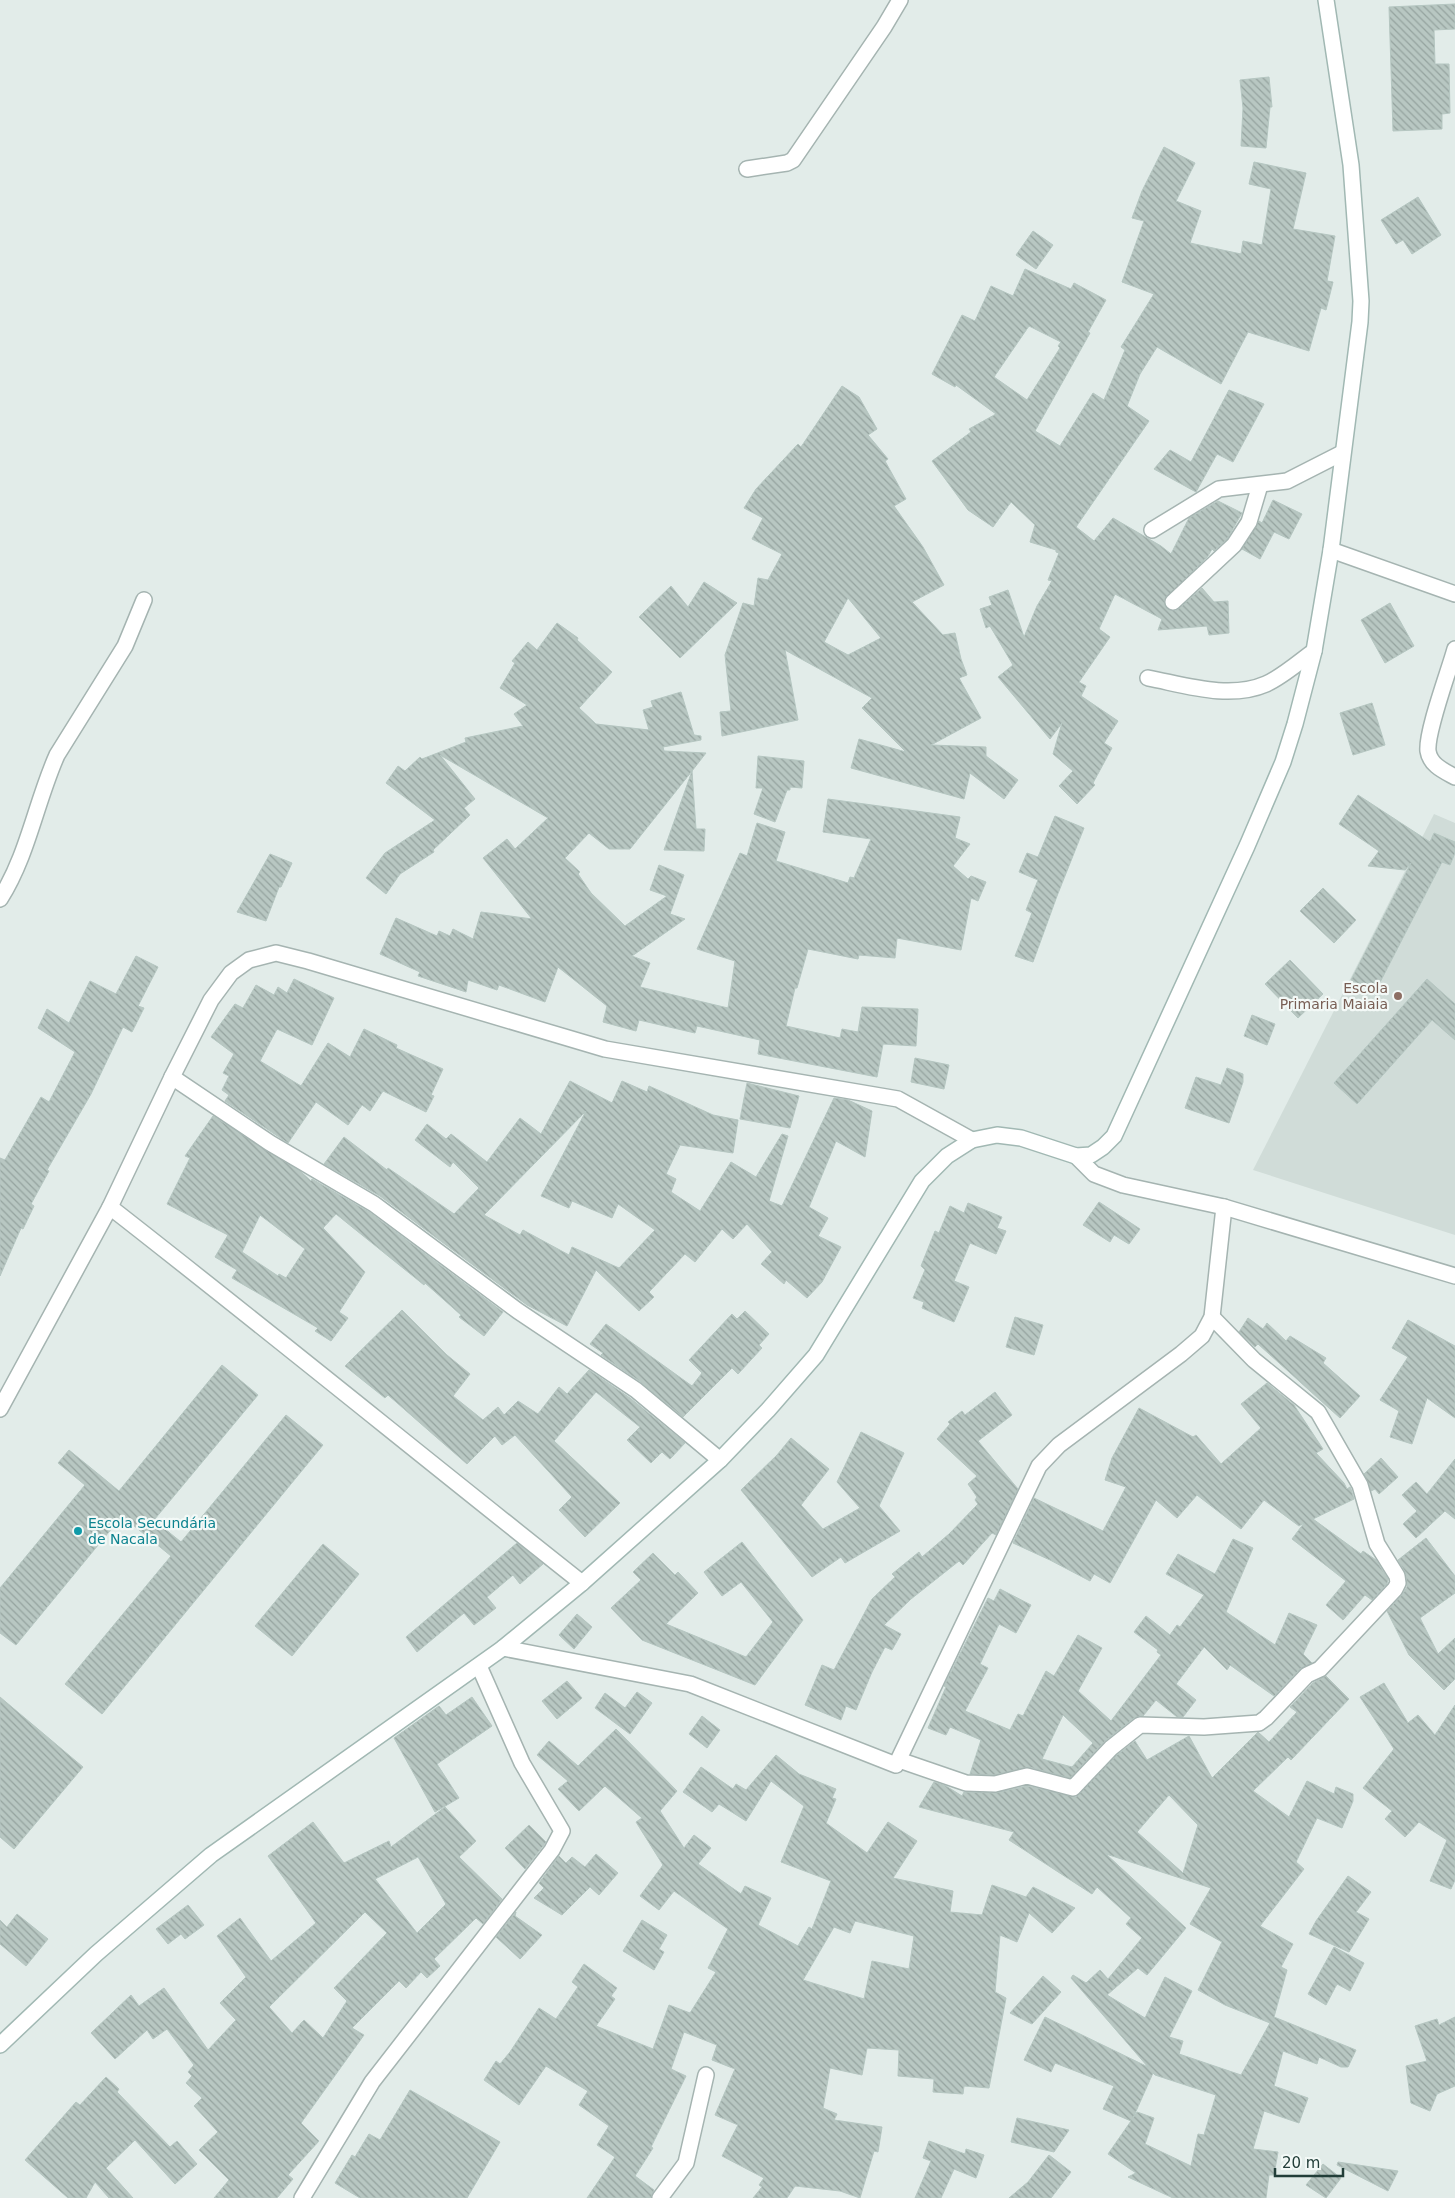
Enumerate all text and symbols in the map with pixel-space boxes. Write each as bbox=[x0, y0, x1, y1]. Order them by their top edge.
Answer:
place label: Escola Primaria Maiaia bbox=[1280, 980, 1388, 1012]
marker: Escola Primaria Maiaia bbox=[1392, 990, 1404, 1002]
place label: Escola Secundária de Nacala bbox=[88, 1515, 216, 1547]
marker: Escola Secundária de Nacala bbox=[72, 1525, 84, 1537]
scale bar bbox=[1275, 2146, 1342, 2178]
text: 20 m bbox=[1282, 2154, 1320, 2172]

